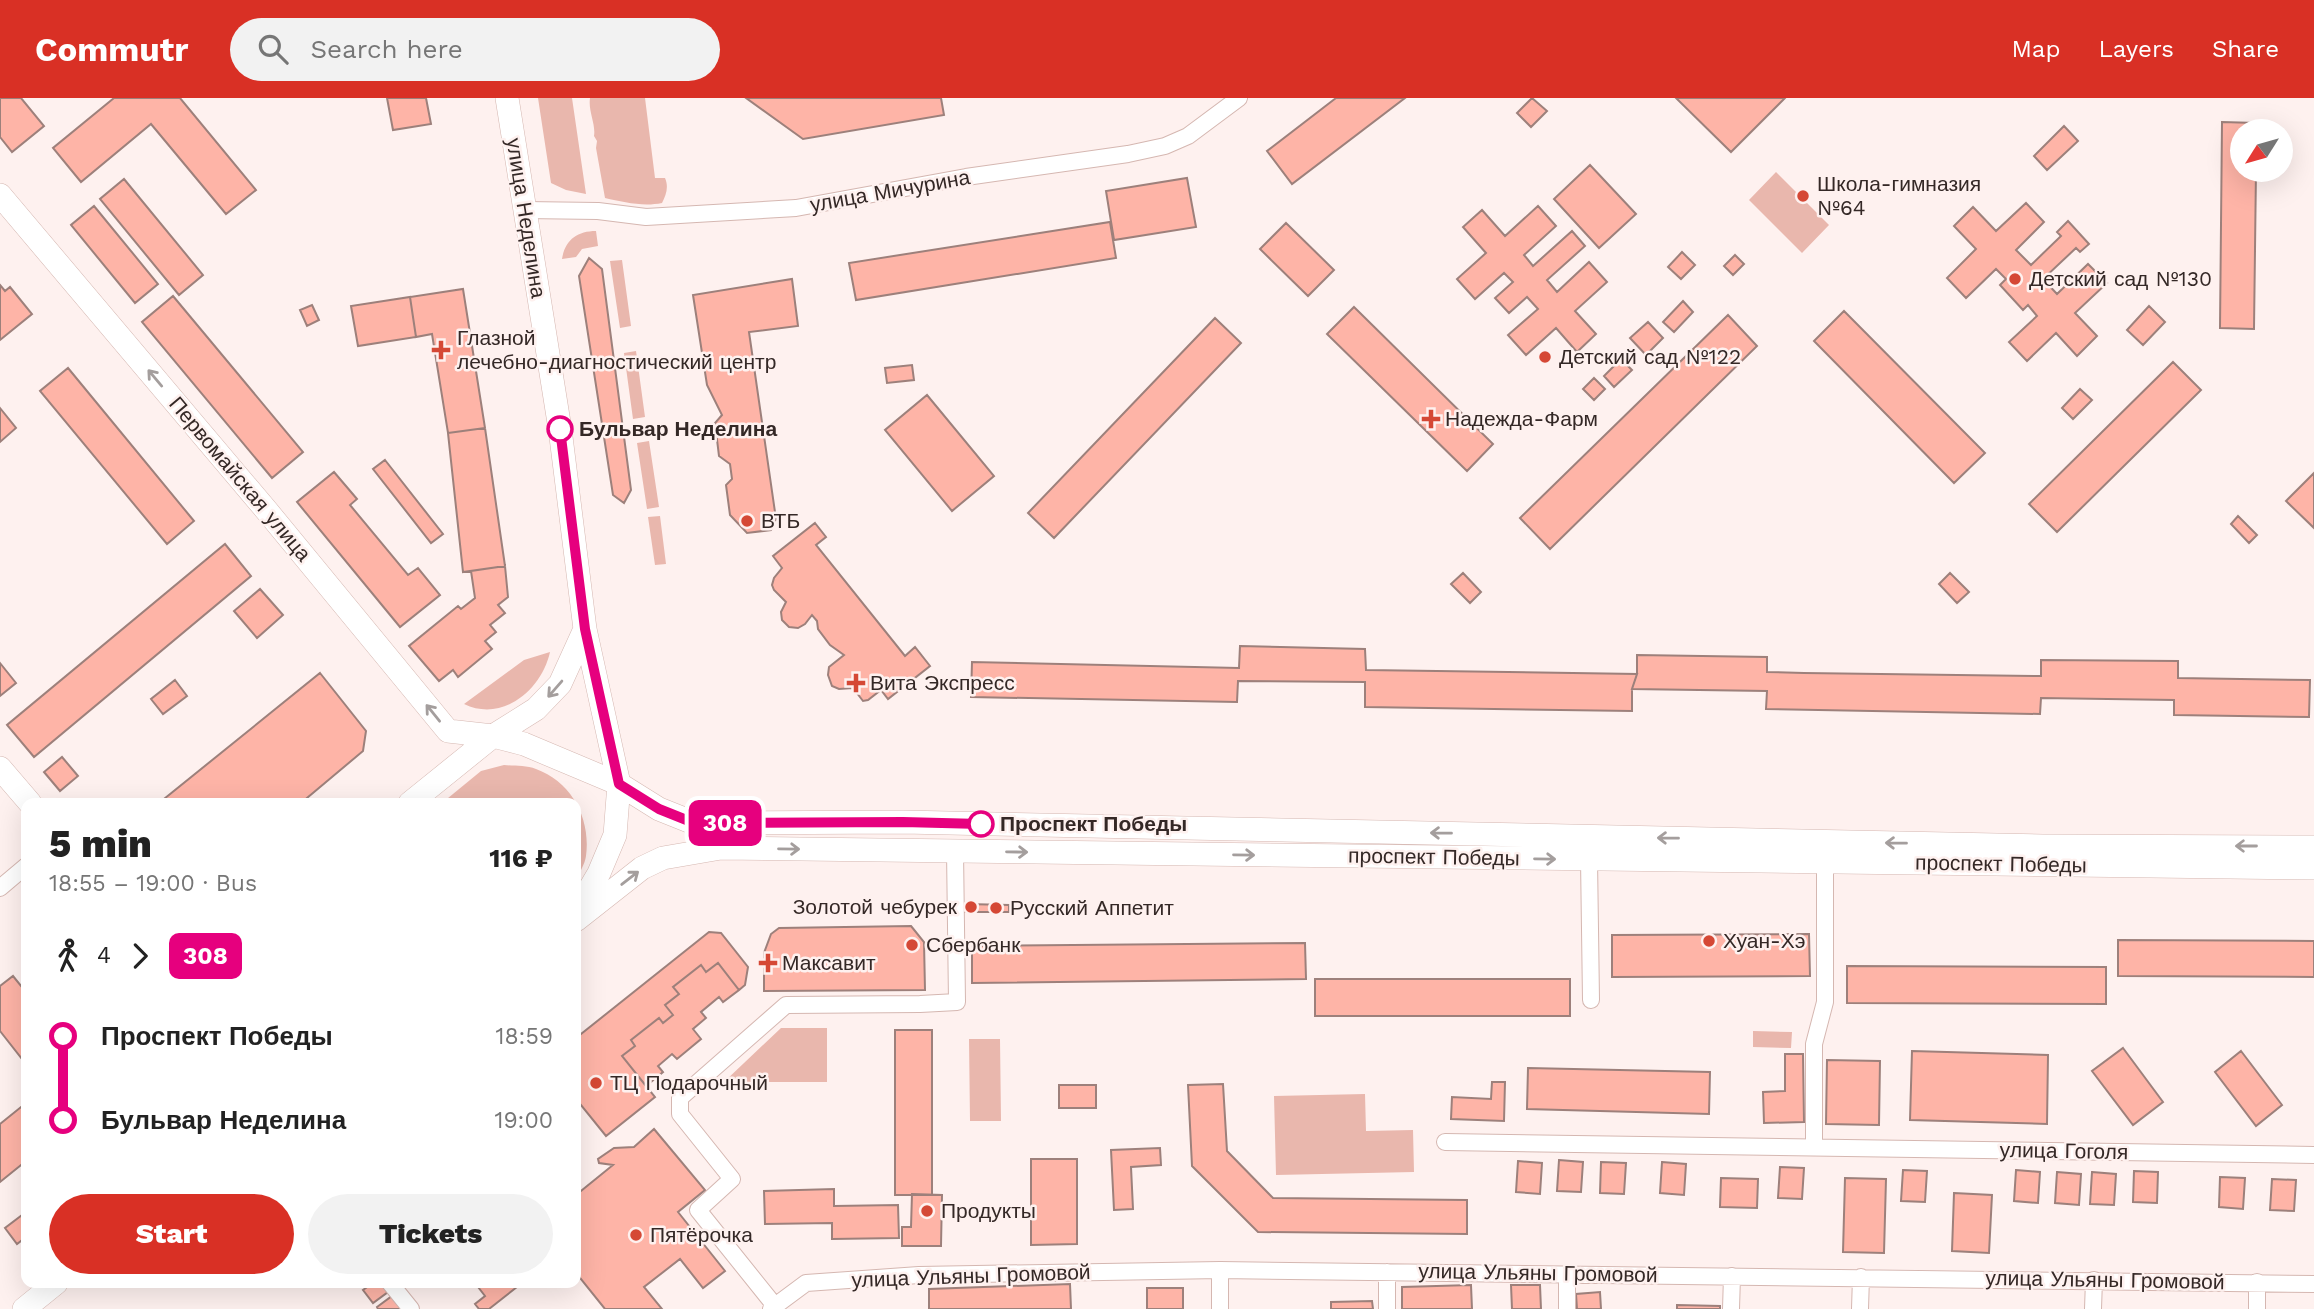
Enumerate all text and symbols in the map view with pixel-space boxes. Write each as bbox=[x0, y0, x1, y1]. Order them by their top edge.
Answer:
search box bbox=[230, 18, 720, 81]
text: Commutr bbox=[35, 30, 188, 69]
icon: search bbox=[254, 30, 292, 68]
text: Search here bbox=[310, 34, 463, 64]
text: Map bbox=[2012, 35, 2060, 63]
text: Layers bbox=[2098, 35, 2174, 63]
text: Share bbox=[2212, 35, 2279, 63]
north arrow bbox=[2230, 119, 2292, 182]
map controls bbox=[2230, 119, 2293, 182]
street label: улица Неделина bbox=[501, 136, 552, 300]
street label: улица Мичурина bbox=[808, 164, 972, 217]
place label: Школа-гимназия №64 bbox=[1817, 171, 1981, 220]
marker: Школа-гимназия №64 bbox=[1795, 188, 1811, 204]
place label: Детский сад №130 bbox=[2029, 266, 2212, 291]
marker: Детский сад №130 bbox=[2007, 271, 2023, 287]
place label: Глазной лечебно-диагностический центр bbox=[457, 325, 776, 374]
marker: Глазной лечебно-диагностический центр bbox=[431, 340, 451, 360]
place label: Детский сад №122 bbox=[1559, 344, 1741, 369]
marker: Детский сад №122 bbox=[1537, 349, 1553, 365]
one-way arrow bbox=[147, 369, 163, 387]
street label: Первомайская улица bbox=[164, 391, 317, 566]
place label: Надежда-Фарм bbox=[1445, 406, 1598, 431]
marker: Надежда-Фарм bbox=[1423, 411, 1439, 427]
marker: Бульвар Неделина bbox=[547, 416, 573, 442]
place label: Бульвар Неделина bbox=[579, 416, 777, 441]
place label: ВТБ bbox=[761, 508, 800, 533]
marker: ВТБ bbox=[739, 513, 755, 529]
place label: Вита Экспресс bbox=[870, 670, 1015, 695]
marker: Вита Экспресс bbox=[848, 675, 864, 691]
one-way arrow bbox=[547, 680, 563, 698]
one-way arrow bbox=[425, 704, 441, 722]
line badge: 308 bbox=[685, 800, 765, 846]
text: 308 bbox=[703, 809, 747, 837]
marker: Проспект Победы bbox=[968, 811, 994, 837]
place label: Проспект Победы bbox=[1000, 811, 1187, 836]
text: 5 min bbox=[49, 822, 152, 866]
one-way arrow bbox=[1430, 826, 1453, 840]
one-way arrow bbox=[1657, 831, 1680, 845]
one-way arrow bbox=[1885, 836, 1908, 850]
one-way arrow bbox=[2235, 839, 2258, 853]
one-way arrow bbox=[778, 842, 801, 856]
text: 116 ₽ bbox=[489, 843, 553, 873]
street label: проспект Победы bbox=[1348, 843, 1520, 870]
one-way arrow bbox=[1005, 845, 1028, 859]
one-way arrow bbox=[1233, 848, 1256, 862]
street label: проспект Победы bbox=[1915, 850, 2087, 877]
one-way arrow bbox=[1534, 852, 1557, 865]
text: 18:55 – 19:00 · Bus bbox=[49, 870, 257, 897]
one-way arrow bbox=[620, 870, 638, 885]
place label: Золотой чебурек bbox=[793, 894, 958, 919]
place label: Русский Аппетит bbox=[1010, 895, 1174, 920]
marker: Золотой чебурек bbox=[963, 899, 979, 915]
marker: Русский Аппетит bbox=[988, 900, 1004, 916]
place label: Хуан-Хэ bbox=[1723, 928, 1806, 953]
place label: Сбербанк bbox=[926, 932, 1021, 957]
marker: Хуан-Хэ bbox=[1701, 933, 1717, 949]
icon: walk bbox=[49, 937, 87, 975]
icon: forward bbox=[121, 937, 159, 975]
marker: Сбербанк bbox=[904, 937, 920, 953]
text: 4 bbox=[97, 942, 111, 969]
text: 308 bbox=[183, 942, 228, 970]
place label: Максавит bbox=[782, 950, 876, 975]
marker: Максавит bbox=[760, 955, 776, 971]
text: Проспект Победы bbox=[101, 1021, 333, 1051]
text: 18:59 bbox=[495, 1023, 553, 1050]
place label: ТЦ Подарочный bbox=[610, 1070, 768, 1095]
marker: ТЦ Подарочный bbox=[588, 1075, 604, 1091]
text: Бульвар Неделина bbox=[101, 1105, 346, 1135]
text: 19:00 bbox=[494, 1107, 553, 1134]
street label: улица Гоголя bbox=[2000, 1137, 2129, 1164]
button: Start bbox=[49, 1194, 294, 1274]
button: Tickets bbox=[308, 1194, 553, 1274]
place label: Продукты bbox=[941, 1198, 1036, 1223]
marker: Продукты bbox=[919, 1203, 935, 1219]
place label: Пятёрочка bbox=[650, 1222, 753, 1247]
marker: Пятёрочка bbox=[628, 1227, 644, 1243]
street label: улица Ульяны Громовой bbox=[1418, 1258, 1658, 1287]
street label: улица Ульяны Громовой bbox=[851, 1259, 1091, 1292]
street label: улица Ульяны Громовой bbox=[1985, 1265, 2225, 1294]

